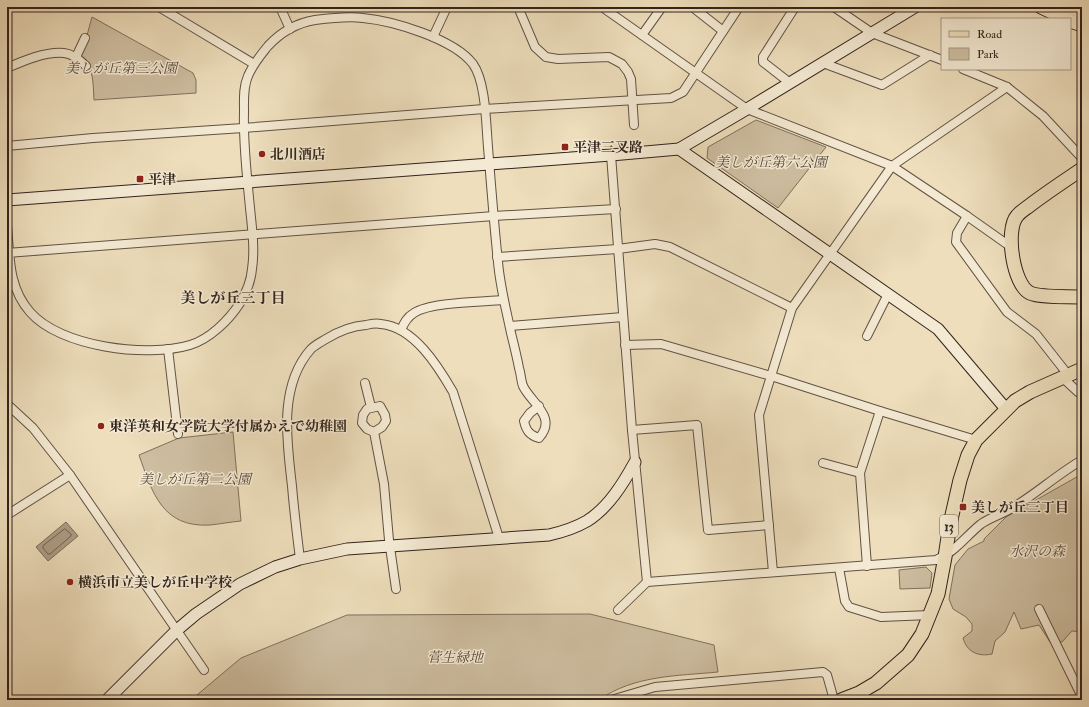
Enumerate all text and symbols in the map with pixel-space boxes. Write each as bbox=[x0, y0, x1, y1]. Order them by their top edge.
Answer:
legend bbox=[941, 18, 1071, 70]
text: Road bbox=[977, 27, 1002, 42]
text: Park bbox=[977, 47, 999, 62]
park label: 美しが丘第三公園 bbox=[65, 60, 179, 77]
place label: 平津三叉路 bbox=[573, 139, 643, 156]
marker: 平津三叉路 bbox=[560, 142, 570, 152]
place label: 北川酒店 bbox=[270, 146, 326, 163]
marker: 北川酒店 bbox=[257, 149, 267, 159]
park label: 美しが丘第六公園 bbox=[715, 154, 829, 171]
place label: 平津 bbox=[148, 171, 176, 188]
marker: 平津 bbox=[135, 174, 145, 184]
district label: 美しが丘三丁目 bbox=[180, 289, 286, 308]
place label: 東洋英和女学院大学付属かえで幼稚園 bbox=[109, 418, 347, 435]
marker: 東洋英和女学院大学付属かえで幼稚園 bbox=[96, 421, 106, 431]
park label: 美しが丘第二公園 bbox=[139, 471, 253, 488]
place label: 美しが丘三丁目 bbox=[971, 499, 1069, 516]
marker: 美しが丘三丁目 bbox=[958, 502, 968, 512]
road number: 13 bbox=[940, 515, 958, 537]
park label: 水沢の森 bbox=[1009, 543, 1067, 560]
place label: 横浜市立美しが丘中学校 bbox=[78, 574, 232, 591]
marker: 横浜市立美しが丘中学校 bbox=[65, 577, 75, 587]
park label: 菅生緑地 bbox=[427, 649, 485, 666]

